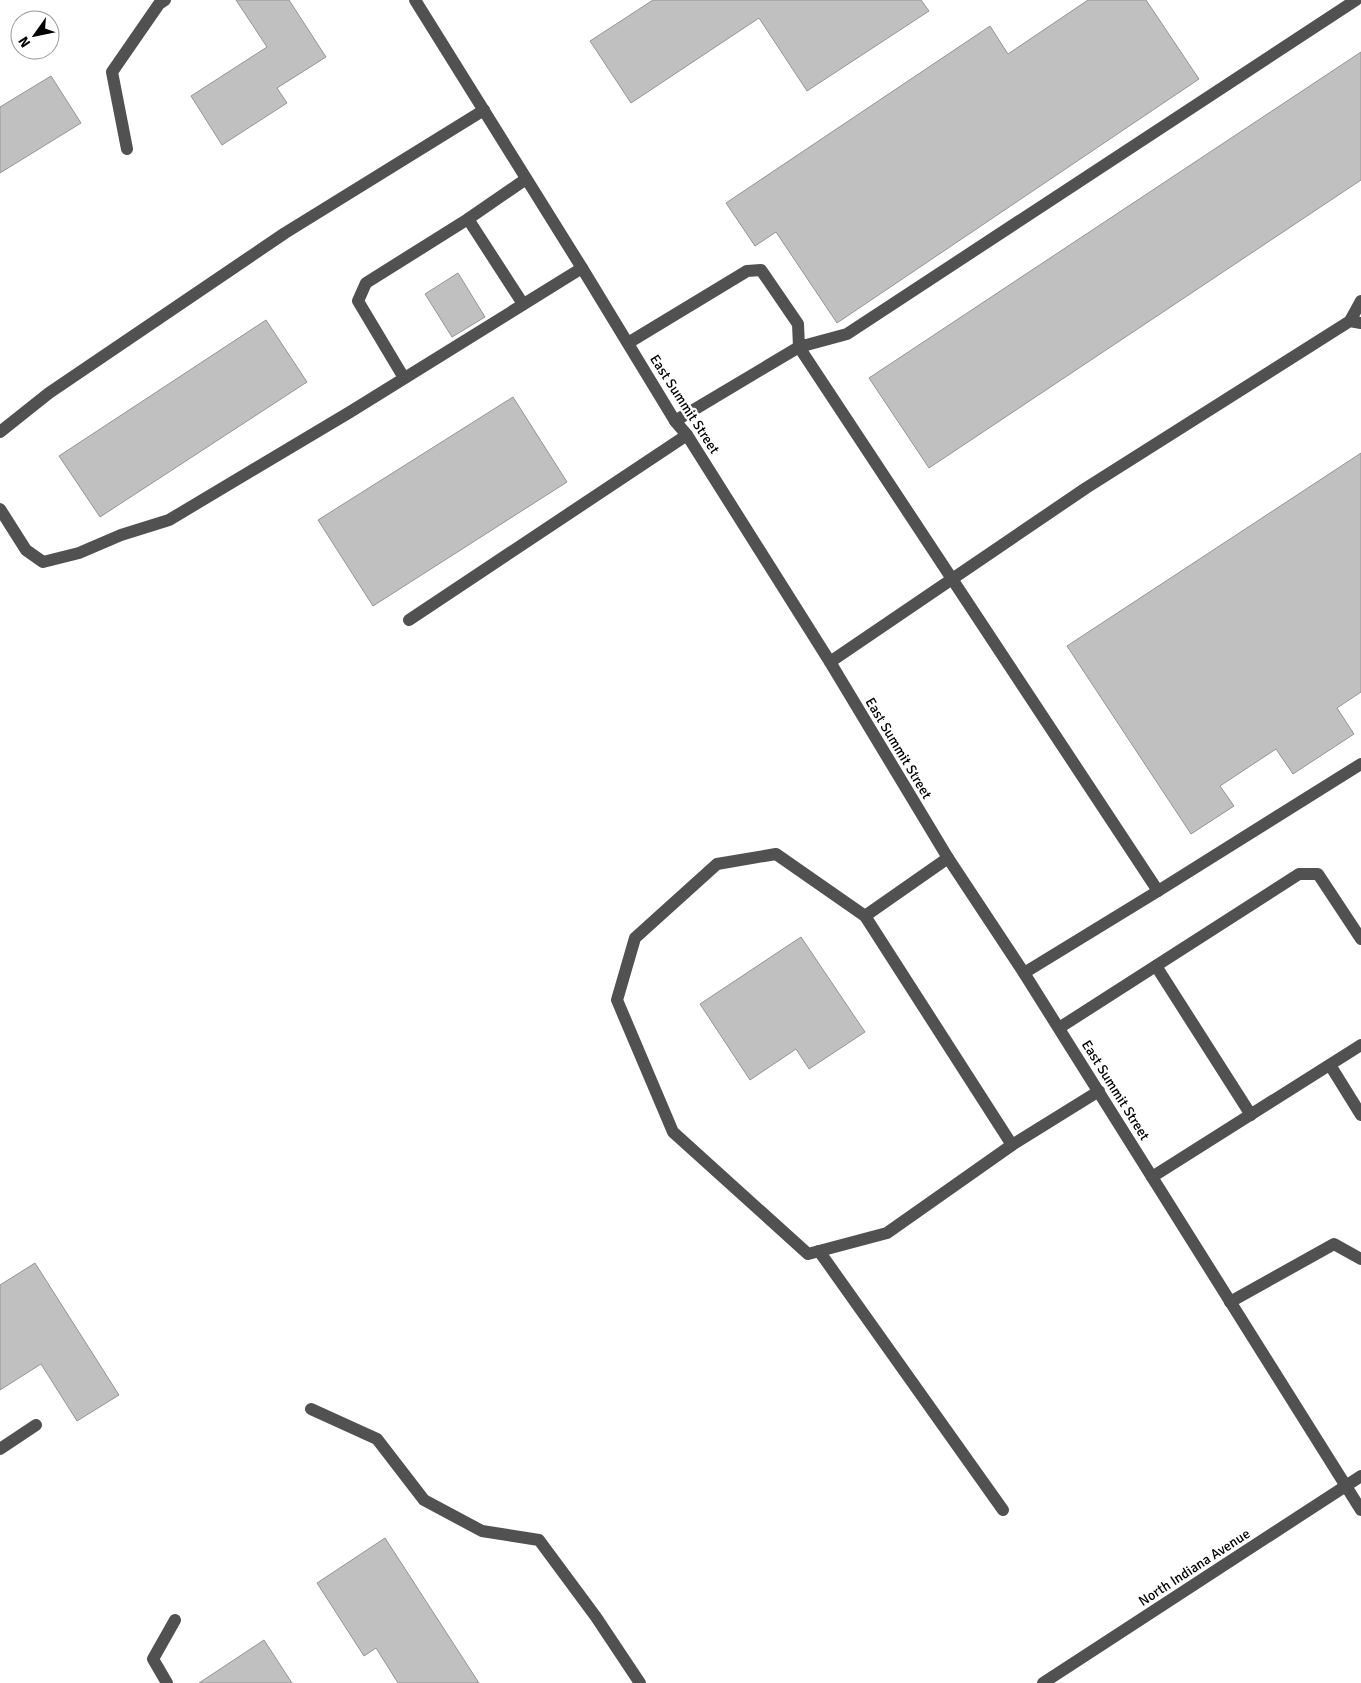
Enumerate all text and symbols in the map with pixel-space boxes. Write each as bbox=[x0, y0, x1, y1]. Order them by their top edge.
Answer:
north arrow bbox=[10, 10, 60, 60]
text: N bbox=[15, 33, 34, 51]
street label: East Summit Street bbox=[646, 351, 723, 457]
street label: East Summit Street bbox=[862, 695, 936, 802]
street label: East Summit Street bbox=[1078, 1037, 1153, 1144]
street label: North Indiana Avenue bbox=[1135, 1525, 1253, 1610]

